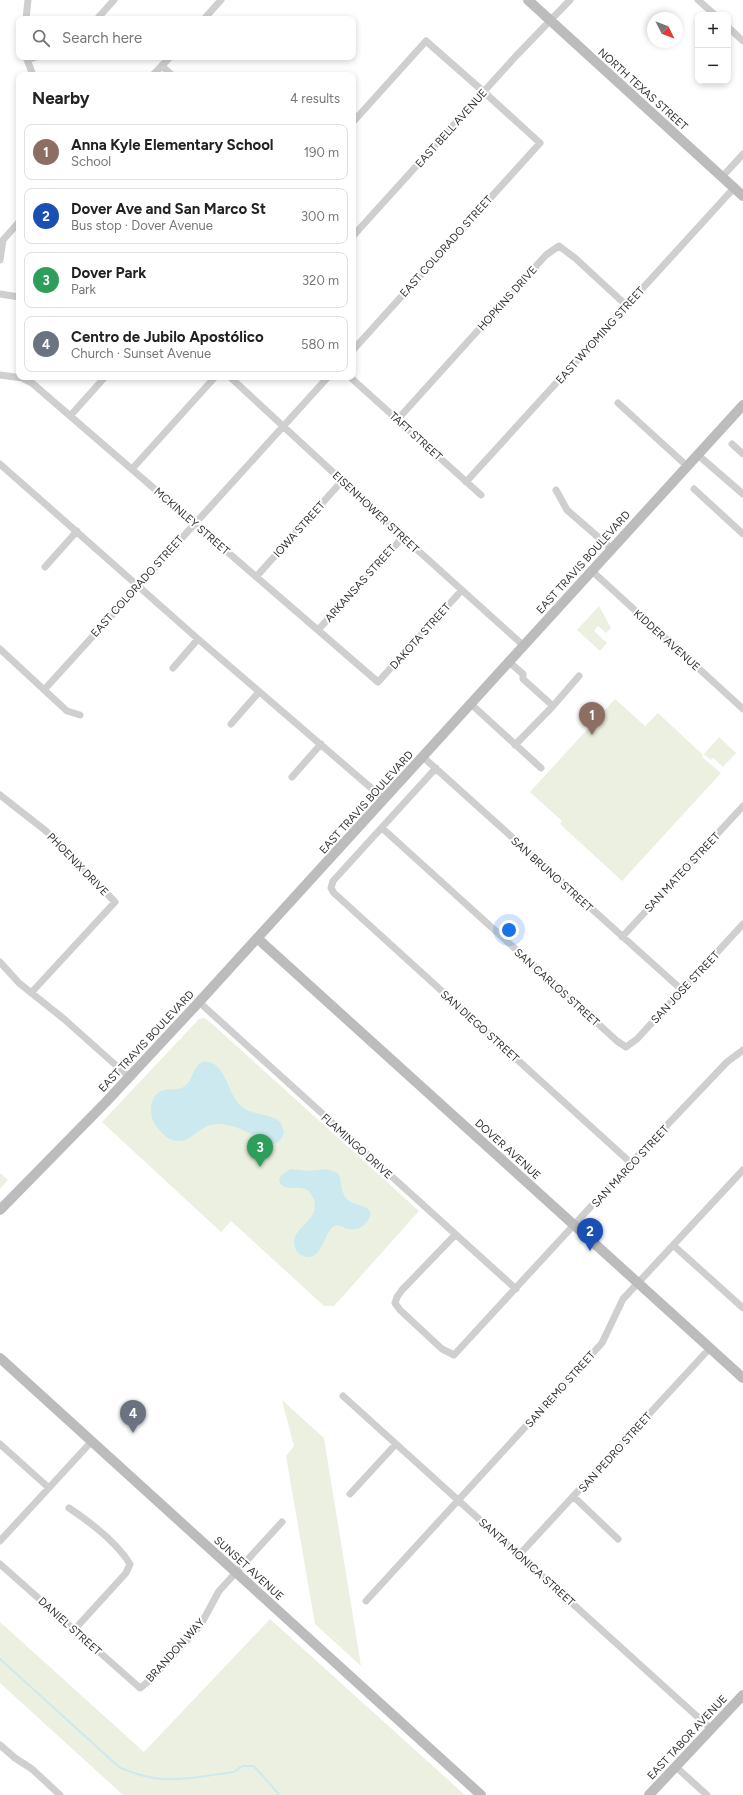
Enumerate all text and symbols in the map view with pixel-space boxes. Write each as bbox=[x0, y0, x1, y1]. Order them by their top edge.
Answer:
north arrow bbox=[647, 12, 683, 48]
map controls bbox=[695, 12, 731, 84]
button: + bbox=[695, 12, 731, 48]
search box bbox=[16, 16, 356, 60]
icon: search bbox=[30, 27, 52, 49]
text: Search here bbox=[62, 29, 142, 47]
street label: NORTH TEXAS STREET bbox=[595, 46, 690, 133]
button: − bbox=[695, 48, 731, 84]
street label: EAST BELL AVENUE bbox=[413, 87, 490, 170]
text: Nearby bbox=[32, 88, 90, 108]
text: 4 results bbox=[290, 91, 340, 106]
text: Anna Kyle Elementary School bbox=[71, 136, 274, 154]
text: 1 bbox=[43, 145, 49, 160]
text: 190 m bbox=[304, 145, 339, 160]
text: School bbox=[71, 154, 111, 169]
street label: EAST COLORADO STREET bbox=[397, 193, 495, 300]
text: Dover Ave and San Marco St bbox=[71, 200, 266, 218]
text: 2 bbox=[42, 209, 50, 224]
text: 300 m bbox=[301, 209, 339, 224]
text: Bus stop · Dover Avenue bbox=[71, 218, 213, 233]
street label: HOPKINS DRIVE bbox=[475, 263, 540, 333]
text: Dover Park bbox=[71, 264, 146, 282]
text: 3 bbox=[42, 273, 50, 288]
text: 320 m bbox=[302, 273, 339, 288]
text: Park bbox=[71, 282, 96, 297]
street label: EAST WYOMING STREET bbox=[553, 284, 647, 386]
text: Centro de Jubilo Apostólico bbox=[71, 328, 264, 346]
text: 4 bbox=[42, 337, 50, 352]
text: 580 m bbox=[301, 337, 339, 352]
text: Church · Sunset Avenue bbox=[71, 346, 211, 361]
street label: TAFT STREET bbox=[387, 409, 445, 463]
street label: EISENHOWER STREET bbox=[330, 469, 422, 556]
street label: MCKINLEY STREET bbox=[151, 485, 232, 558]
street label: IOWA STREET bbox=[271, 499, 328, 560]
street label: EAST TRAVIS BOULEVARD bbox=[534, 508, 633, 616]
street label: EAST COLORADO STREET bbox=[88, 533, 186, 640]
street label: ARKANSAS STREET bbox=[322, 542, 398, 625]
street label: DAKOTA STREET bbox=[387, 601, 453, 672]
street label: KIDDER AVENUE bbox=[631, 607, 703, 674]
pin: 1 bbox=[579, 702, 605, 735]
street label: EAST TRAVIS BOULEVARD bbox=[317, 748, 416, 856]
street label: PHOENIX DRIVE bbox=[44, 830, 111, 898]
street label: SAN MATEO STREET bbox=[642, 830, 723, 915]
street label: SAN BRUNO STREET bbox=[508, 834, 595, 914]
your location bbox=[499, 920, 519, 940]
street label: SAN CARLOS STREET bbox=[511, 946, 602, 1029]
street label: SAN JOSE STREET bbox=[648, 948, 722, 1026]
street label: EAST TRAVIS BOULEVARD bbox=[96, 988, 197, 1095]
street label: SAN DIEGO STREET bbox=[438, 988, 522, 1065]
street label: FLAMINGO DRIVE bbox=[318, 1111, 395, 1182]
street label: DOVER AVENUE bbox=[472, 1117, 543, 1182]
street label: SAN MARCO STREET bbox=[589, 1123, 672, 1210]
pin: 3 bbox=[247, 1134, 273, 1167]
pin: 2 bbox=[577, 1218, 603, 1251]
street label: SAN REMO STREET bbox=[523, 1348, 598, 1430]
pin: 4 bbox=[120, 1400, 146, 1433]
street label: SAN PEDRO STREET bbox=[576, 1410, 655, 1495]
street label: SANTA MONICA STREET bbox=[476, 1516, 577, 1609]
street label: SUNSET AVENUE bbox=[211, 1534, 286, 1603]
street label: DANIEL STREET bbox=[35, 1595, 104, 1658]
street label: BRANDON WAY bbox=[143, 1616, 208, 1685]
street label: EAST TABOR AVENUE bbox=[645, 1692, 730, 1782]

